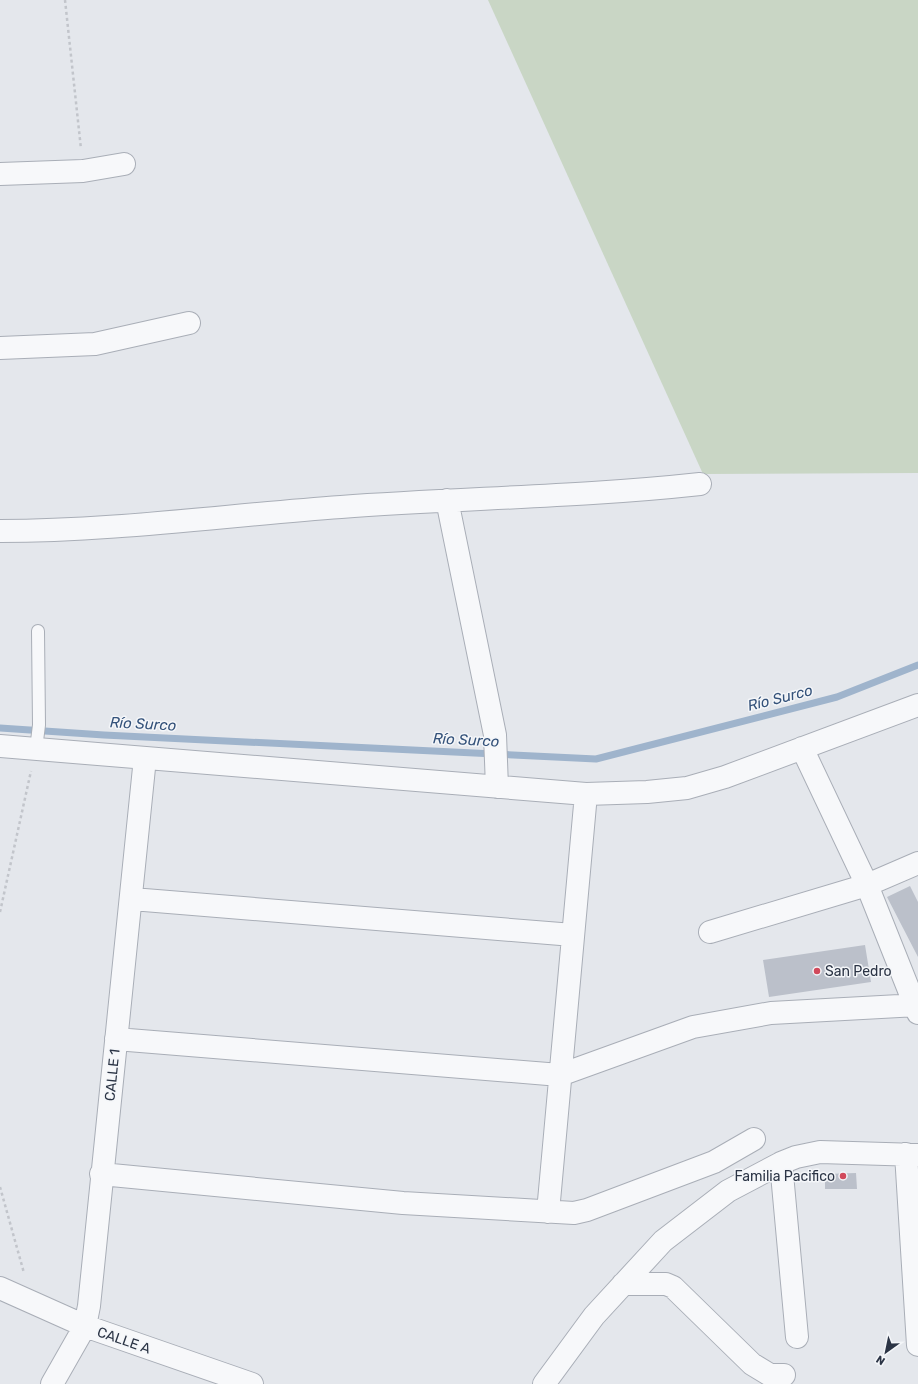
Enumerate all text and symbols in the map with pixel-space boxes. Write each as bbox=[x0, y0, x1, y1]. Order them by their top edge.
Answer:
water label: Río Surco bbox=[746, 681, 815, 715]
water label: Río Surco bbox=[109, 713, 177, 735]
water label: Río Surco bbox=[432, 729, 500, 751]
place label: San Pedro bbox=[825, 963, 892, 980]
marker: San Pedro bbox=[812, 966, 822, 976]
street label: CALLE 1 bbox=[101, 1048, 124, 1102]
place label: Familia Pacifico bbox=[735, 1168, 835, 1185]
marker: Familia Pacifico bbox=[838, 1171, 848, 1181]
street label: CALLE A bbox=[95, 1323, 153, 1358]
north arrow bbox=[866, 1332, 906, 1372]
text: N bbox=[874, 1352, 888, 1368]

